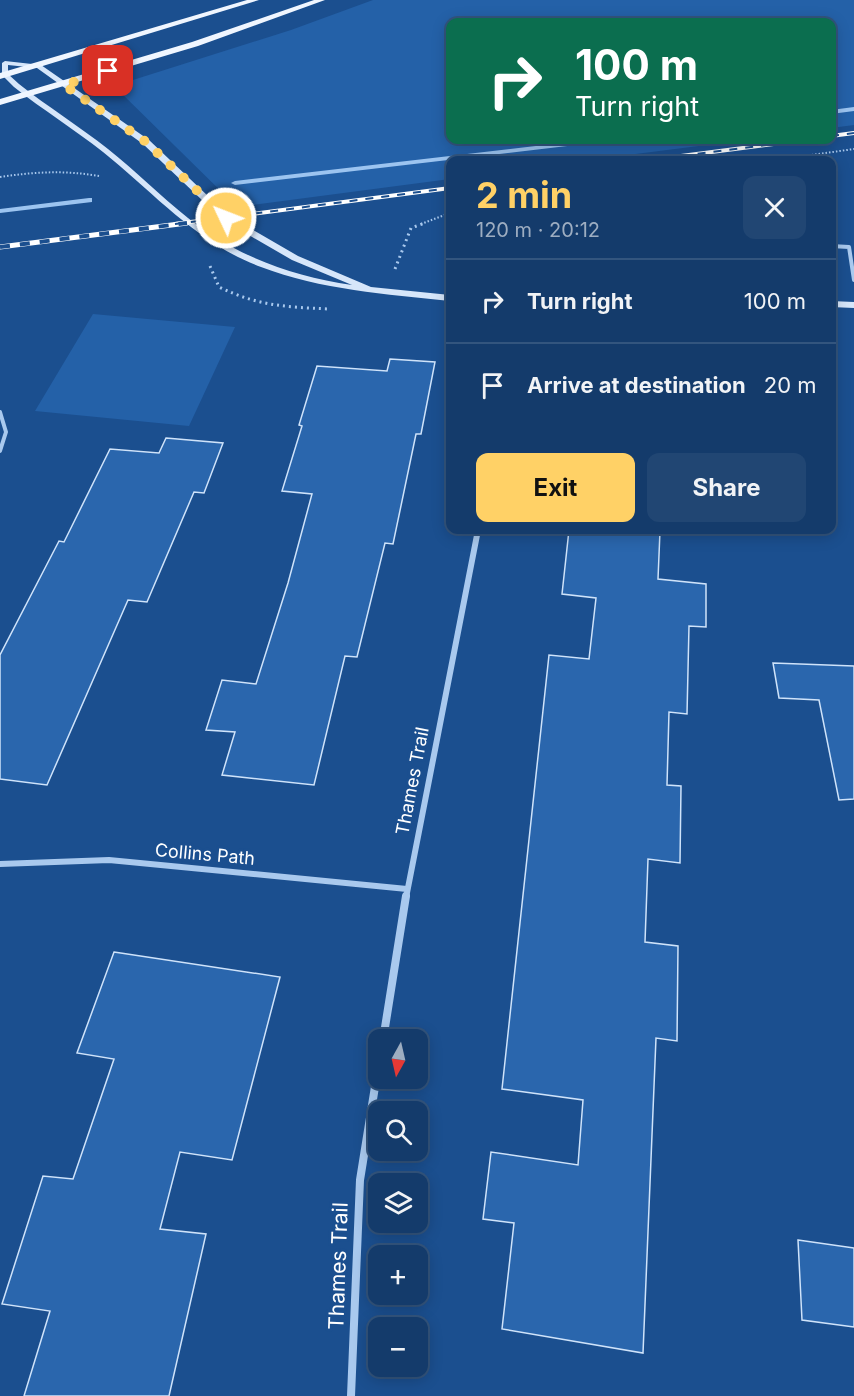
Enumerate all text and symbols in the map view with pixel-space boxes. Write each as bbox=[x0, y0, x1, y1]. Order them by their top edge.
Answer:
text: 100 m bbox=[575, 39, 698, 90]
icon: right bbox=[476, 42, 554, 120]
pin bbox=[82, 45, 133, 96]
icon: arrive bbox=[91, 54, 124, 87]
text: Turn right bbox=[575, 90, 699, 123]
text: 2 min bbox=[476, 173, 572, 217]
button: close bbox=[743, 176, 806, 239]
position arrow bbox=[194, 186, 258, 250]
text: 120 m · 20:12 bbox=[476, 218, 600, 242]
icon: right bbox=[476, 285, 509, 318]
text: Turn right bbox=[527, 288, 633, 314]
text: 100 m bbox=[744, 288, 806, 314]
icon: arrive bbox=[476, 369, 509, 402]
text: Arrive at destination bbox=[527, 372, 746, 398]
text: 20 m bbox=[764, 372, 817, 398]
button: Exit bbox=[476, 453, 635, 522]
button: Share bbox=[647, 453, 806, 522]
street label: Thames Trail bbox=[391, 725, 433, 837]
street label: Collins Path bbox=[154, 839, 256, 869]
north arrow bbox=[368, 1029, 428, 1089]
map controls bbox=[368, 1029, 428, 1377]
button: search bbox=[368, 1101, 428, 1161]
button: layers bbox=[368, 1173, 428, 1233]
street label: Thames Trail bbox=[323, 1202, 353, 1330]
button: + bbox=[368, 1245, 428, 1305]
button: − bbox=[368, 1317, 428, 1377]

